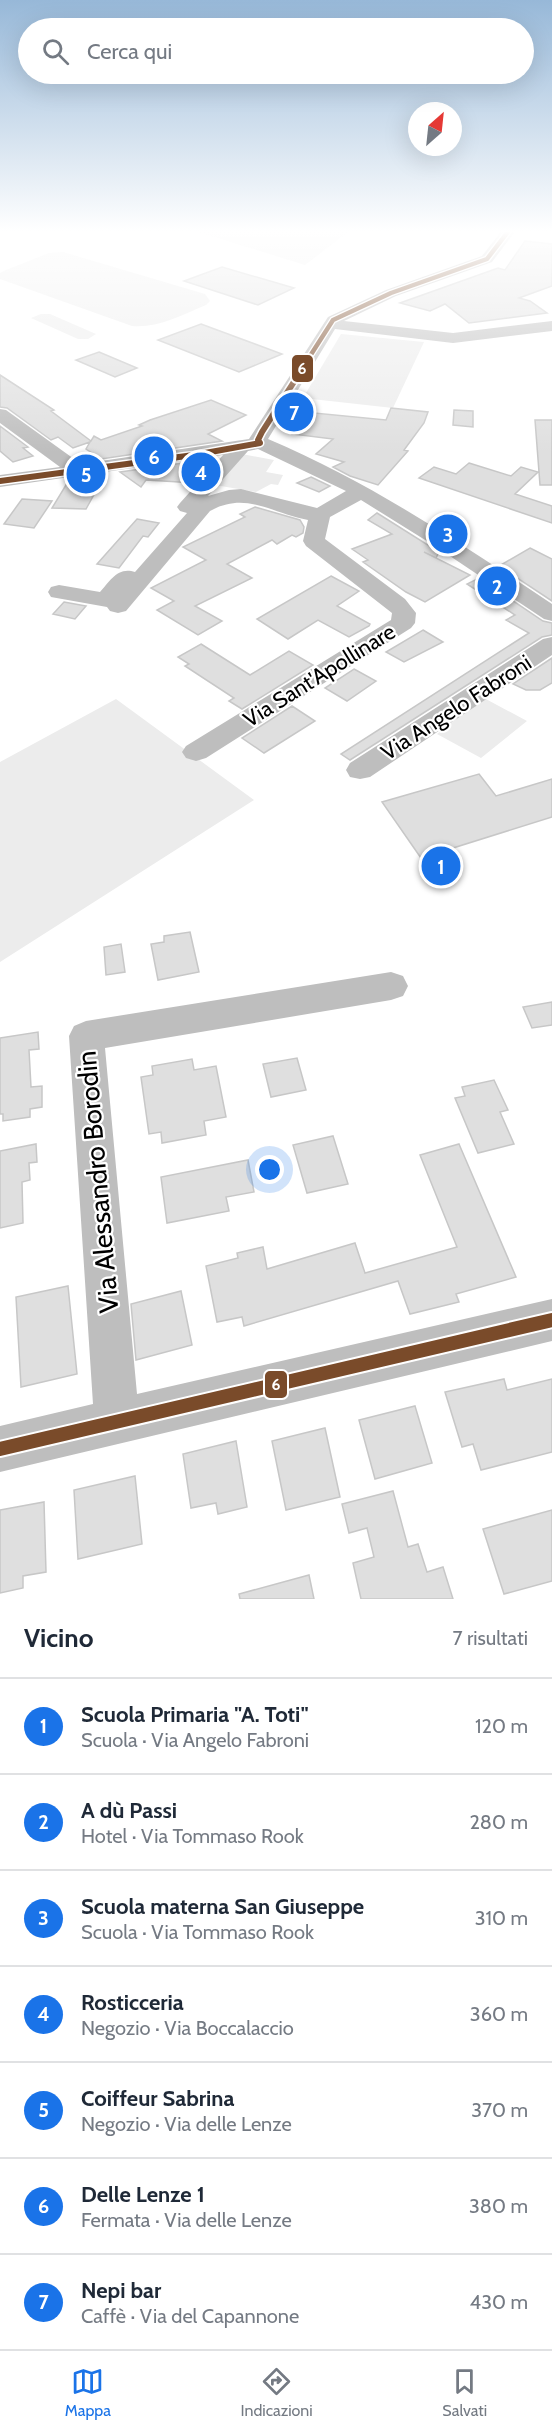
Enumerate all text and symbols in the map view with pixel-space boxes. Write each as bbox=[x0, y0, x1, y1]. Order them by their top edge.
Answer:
search box bbox=[18, 18, 534, 84]
icon: search bbox=[39, 35, 72, 68]
text: Cerca qui bbox=[87, 38, 172, 65]
north arrow bbox=[408, 102, 462, 156]
line badge: 6 bbox=[291, 354, 314, 383]
text: 6 bbox=[298, 359, 307, 378]
pin: 7 bbox=[274, 390, 314, 434]
pin: 6 bbox=[134, 434, 174, 478]
pin: 4 bbox=[182, 450, 220, 494]
pin: 5 bbox=[66, 452, 106, 496]
pin: 3 bbox=[428, 512, 468, 556]
pin: 2 bbox=[478, 564, 516, 608]
street label: Via Sant'Apollinare bbox=[238, 618, 400, 733]
street label: Via Angelo Fabroni bbox=[376, 649, 536, 766]
pin: 1 bbox=[422, 844, 460, 888]
street label: Via Alessandro Borodin bbox=[70, 1049, 125, 1315]
your location bbox=[255, 1155, 284, 1184]
line badge: 6 bbox=[264, 1370, 288, 1399]
text: 6 bbox=[272, 1375, 281, 1394]
text: Vicino bbox=[24, 1622, 93, 1654]
text: 7 risultati bbox=[452, 1626, 528, 1650]
text: Scuola Primaria "A. Toti" bbox=[81, 1701, 309, 1728]
text: 1 bbox=[40, 1714, 47, 1738]
text: 120 m bbox=[475, 1714, 528, 1738]
text: Scuola · Via Angelo Fabroni bbox=[81, 1728, 309, 1752]
text: A dù Passi bbox=[81, 1797, 177, 1824]
text: 2 bbox=[38, 1810, 49, 1834]
text: 280 m bbox=[469, 1810, 528, 1834]
text: Hotel · Via Tommaso Rook bbox=[81, 1824, 304, 1848]
text: Scuola materna San Giuseppe bbox=[81, 1893, 364, 1920]
text: 3 bbox=[38, 1906, 49, 1930]
text: 310 m bbox=[475, 1906, 528, 1930]
text: Scuola · Via Tommaso Rook bbox=[81, 1920, 314, 1944]
text: Rosticceria bbox=[81, 1989, 184, 2016]
text: 4 bbox=[37, 2002, 50, 2026]
text: 360 m bbox=[470, 2002, 528, 2026]
text: Negozio · Via Boccalaccio bbox=[81, 2016, 294, 2040]
text: Coiffeur Sabrina bbox=[81, 2085, 234, 2112]
text: 5 bbox=[38, 2098, 49, 2122]
text: 370 m bbox=[471, 2098, 528, 2122]
text: Negozio · Via delle Lenze bbox=[81, 2112, 292, 2136]
text: Delle Lenze 1 bbox=[81, 2181, 205, 2208]
text: 6 bbox=[38, 2194, 49, 2218]
text: 380 m bbox=[469, 2194, 528, 2218]
text: Fermata · Via delle Lenze bbox=[81, 2208, 292, 2232]
text: Nepi bar bbox=[81, 2277, 161, 2304]
text: 7 bbox=[38, 2290, 49, 2314]
text: 430 m bbox=[470, 2290, 528, 2314]
text: Caffè · Via del Capannone bbox=[81, 2304, 299, 2328]
tab: Mappa bbox=[65, 2365, 111, 2420]
tab: Indicazioni bbox=[241, 2365, 313, 2420]
tab: Salvati bbox=[442, 2365, 487, 2420]

